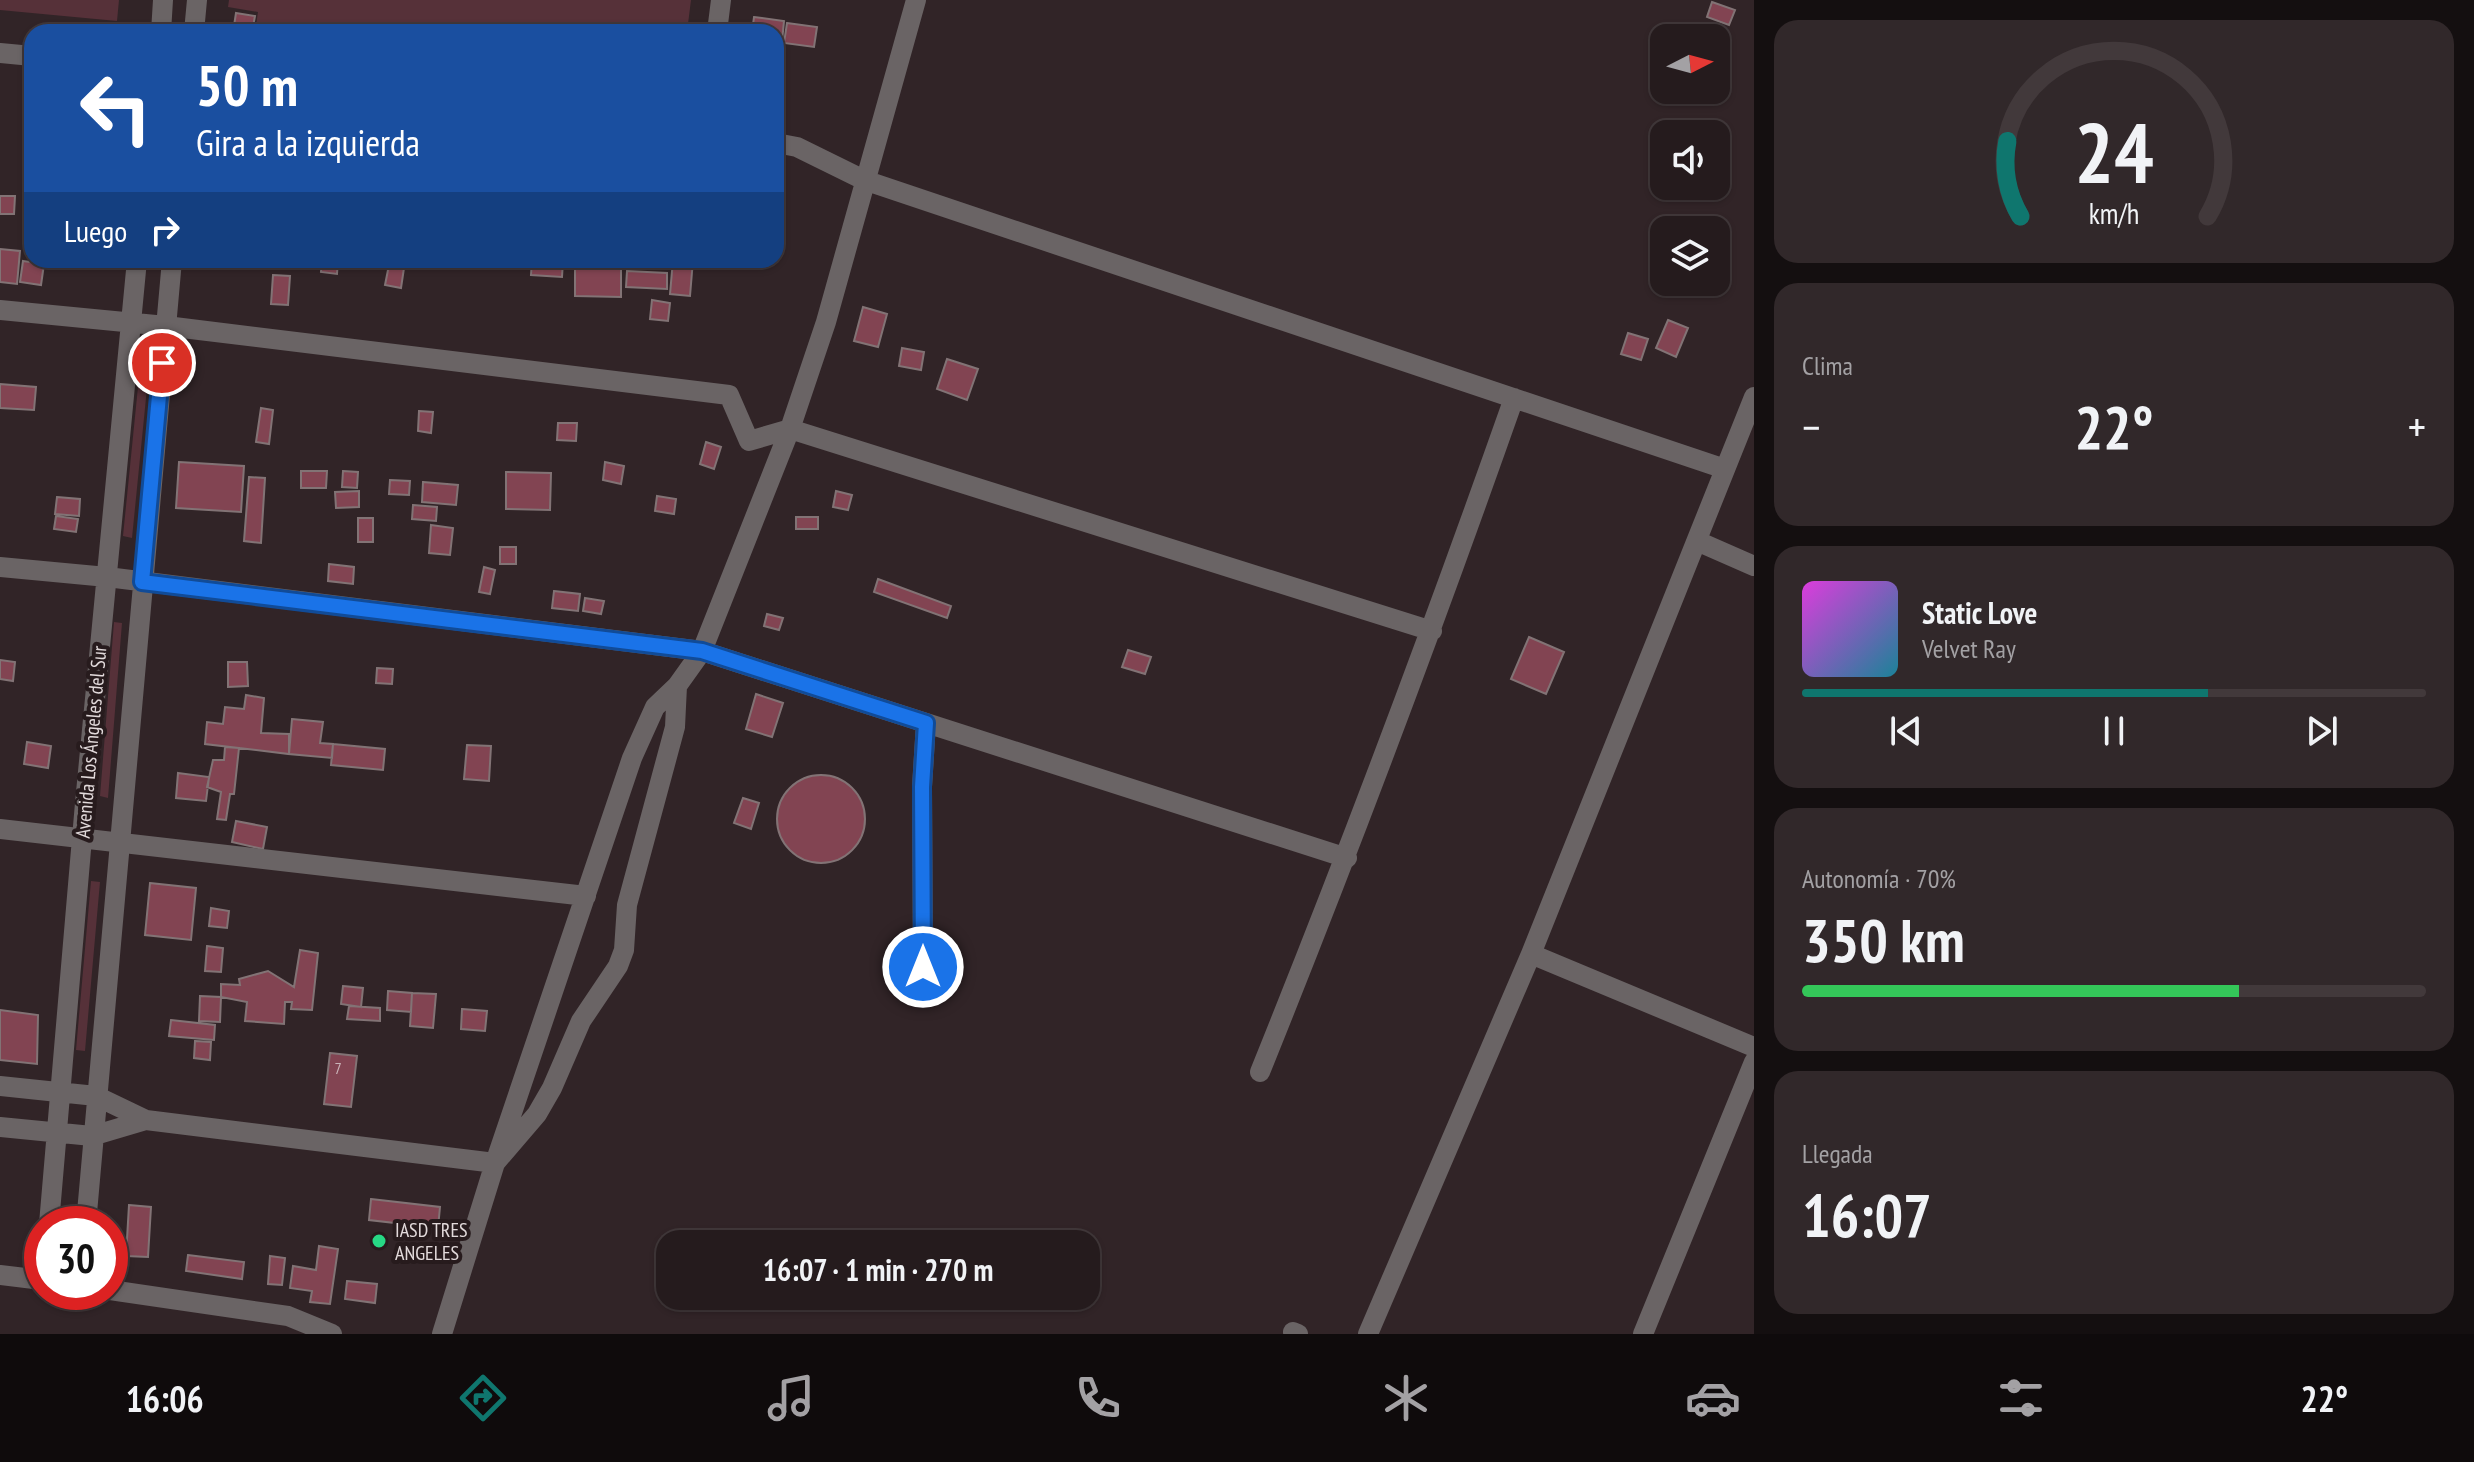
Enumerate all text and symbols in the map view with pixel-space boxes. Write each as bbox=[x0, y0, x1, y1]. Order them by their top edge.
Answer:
north arrow bbox=[1650, 24, 1730, 104]
map controls bbox=[1650, 24, 1730, 296]
text: 50 m bbox=[196, 49, 298, 121]
icon: left bbox=[64, 56, 168, 160]
text: 24 bbox=[2074, 98, 2154, 206]
text: Gira a la izquierda bbox=[196, 119, 420, 166]
button: sound bbox=[1650, 120, 1730, 200]
text: km/h bbox=[2089, 196, 2139, 233]
icon: right bbox=[143, 208, 187, 252]
text: Luego bbox=[64, 211, 127, 250]
button: layers bbox=[1650, 216, 1730, 296]
pin bbox=[128, 329, 196, 397]
icon: arrive bbox=[140, 341, 184, 385]
text: Clima bbox=[1802, 349, 1853, 382]
text: 22° bbox=[2074, 388, 2154, 466]
text: − bbox=[1802, 398, 1820, 455]
text: + bbox=[2408, 398, 2426, 455]
text: Static Love bbox=[1922, 593, 2037, 632]
text: Velvet Ray bbox=[1922, 632, 2016, 665]
street label: Avenida Los Ángeles del Sur bbox=[70, 644, 112, 839]
icon: previous bbox=[1884, 709, 1928, 753]
icon: pause bbox=[2092, 709, 2136, 753]
icon: next bbox=[2300, 709, 2344, 753]
text: Autonomía · 70% bbox=[1802, 862, 1956, 895]
text: 350 km bbox=[1802, 901, 1965, 979]
position arrow bbox=[881, 925, 965, 1009]
house number: 7 bbox=[334, 1058, 342, 1078]
text: Llegada bbox=[1802, 1137, 1873, 1170]
text: 16:07 bbox=[1802, 1176, 1932, 1254]
speed limit sign: 30 bbox=[24, 1206, 128, 1310]
place label: IASD TRES ANGELES bbox=[395, 1217, 468, 1266]
marker: IASD TRES ANGELES bbox=[370, 1232, 388, 1250]
text: 16:07 · 1 min · 270 m bbox=[763, 1250, 993, 1289]
icon: directions bbox=[455, 1370, 511, 1426]
icon: music bbox=[763, 1370, 819, 1426]
icon: phone bbox=[1070, 1370, 1126, 1426]
icon: climate bbox=[1378, 1370, 1434, 1426]
icon: car bbox=[1685, 1370, 1741, 1426]
icon: filters bbox=[1993, 1370, 2049, 1426]
text: 16:06 bbox=[126, 1375, 204, 1422]
text: 22° bbox=[2301, 1375, 2348, 1422]

